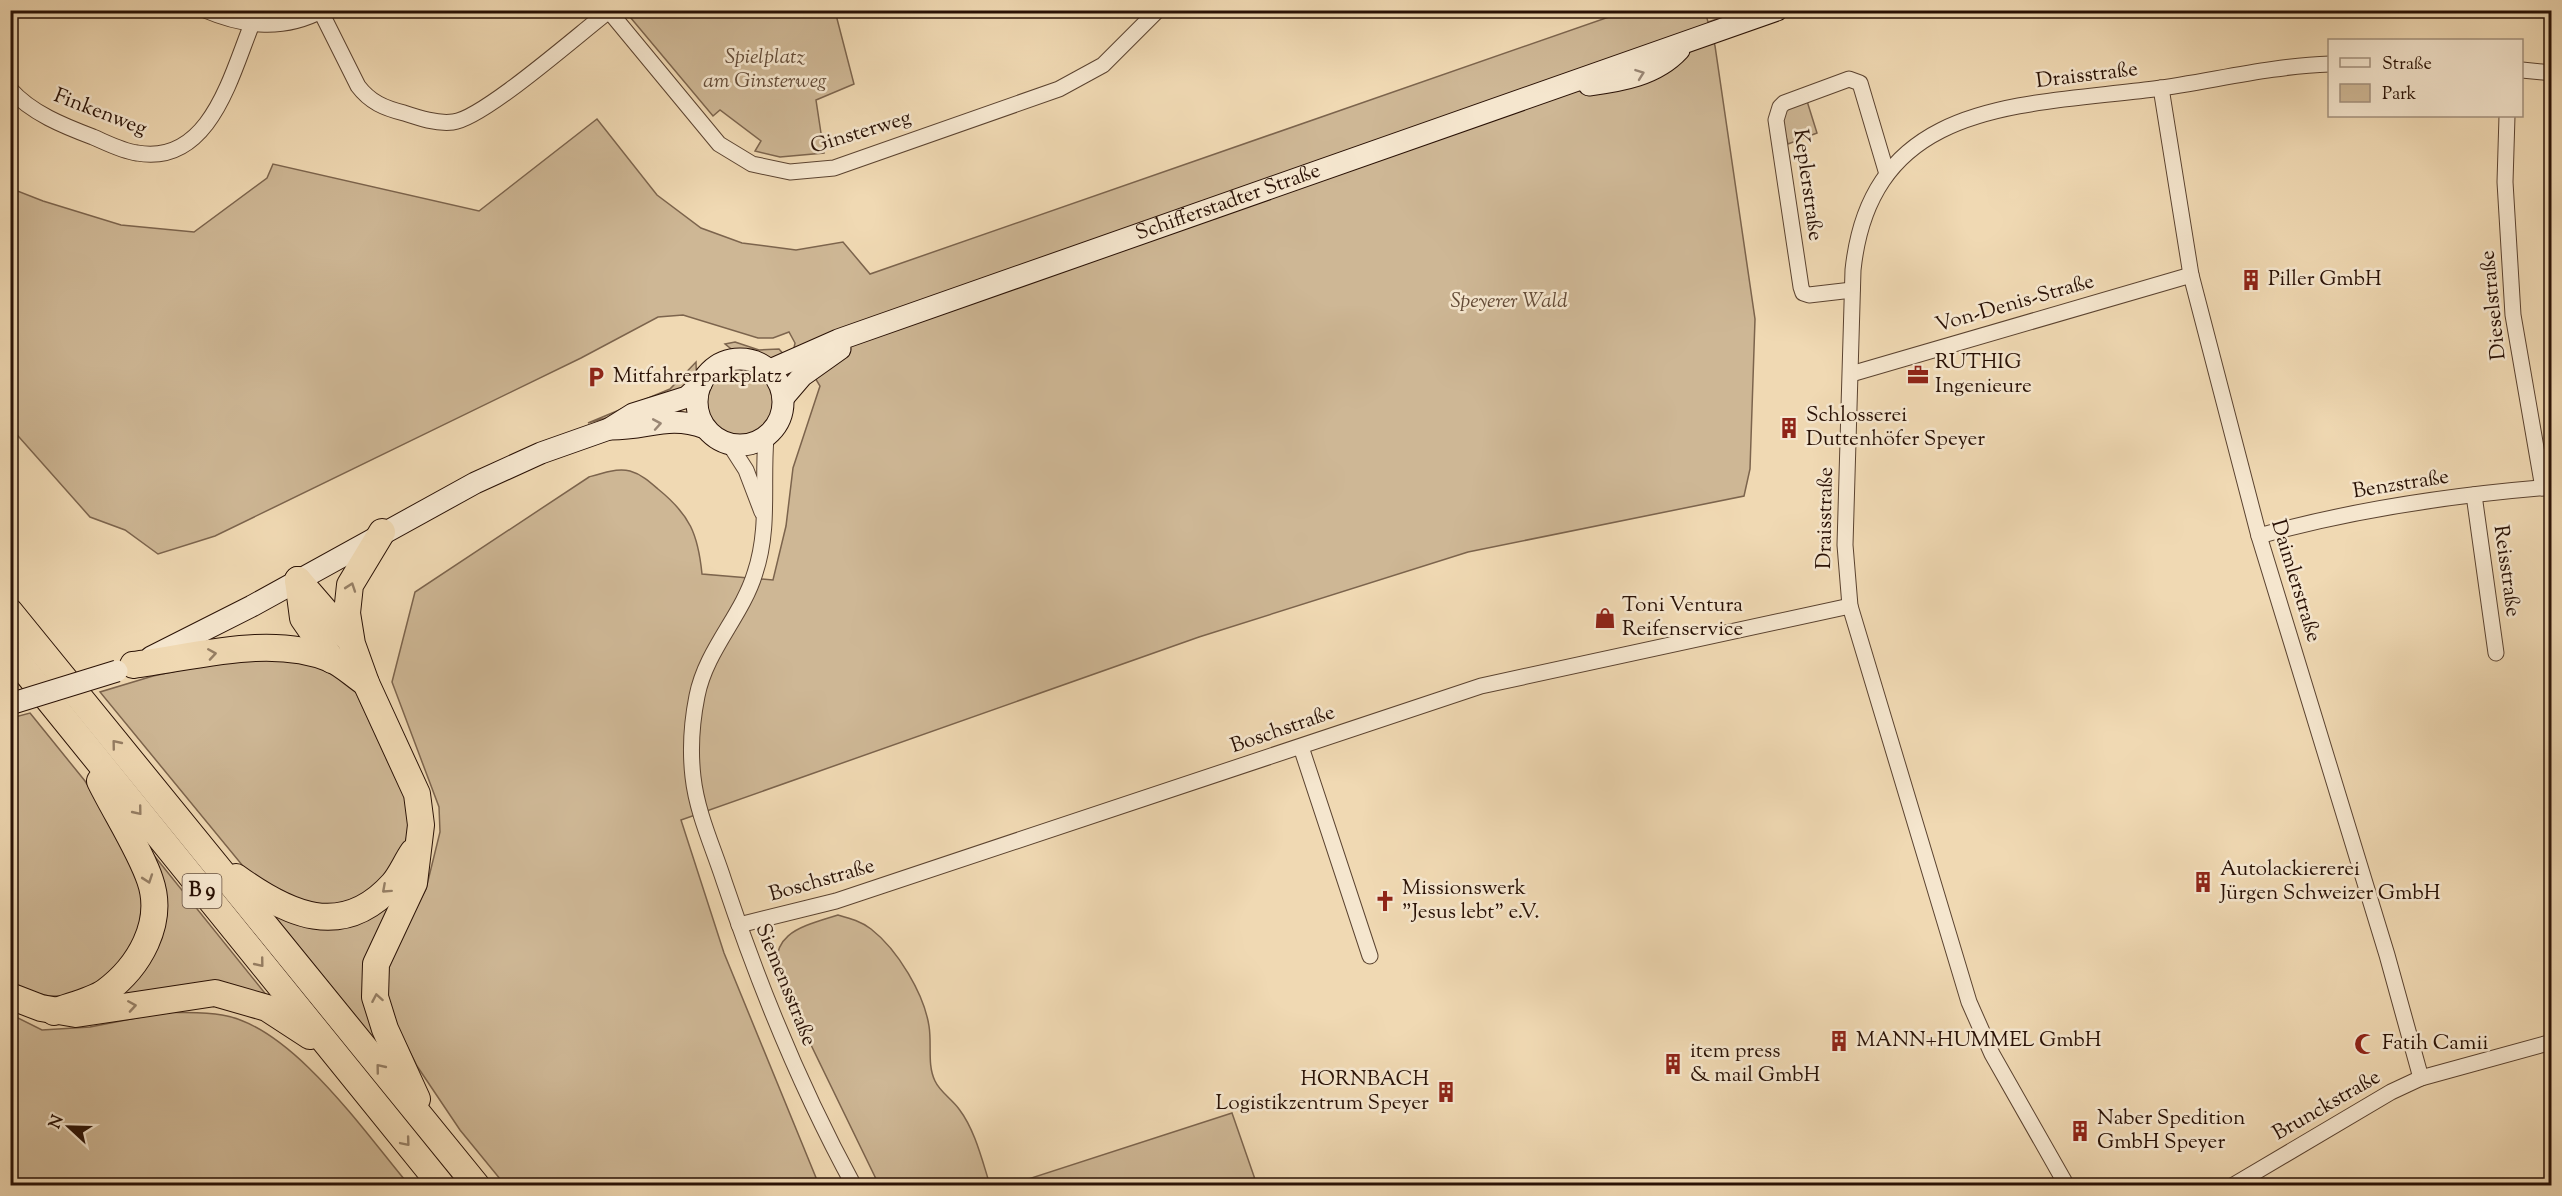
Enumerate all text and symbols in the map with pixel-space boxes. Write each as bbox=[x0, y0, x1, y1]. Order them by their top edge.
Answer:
legend bbox=[2328, 39, 2523, 117]
park label: Spielplatz am Ginsterweg bbox=[703, 43, 827, 97]
text: Straße bbox=[2382, 52, 2432, 78]
street label: Draisstraße bbox=[2034, 55, 2140, 97]
one-way arrow bbox=[1634, 68, 1644, 81]
street label: Finkenweg bbox=[49, 82, 151, 144]
text: Park bbox=[2382, 82, 2417, 108]
street label: Ginsterweg bbox=[807, 103, 915, 163]
street label: Keplerstraße bbox=[1784, 127, 1830, 243]
street label: Schifferstadter Straße bbox=[1132, 156, 1325, 249]
street label: Dieselstraße bbox=[2473, 249, 2515, 361]
place label: Piller GmbH bbox=[2268, 265, 2382, 295]
street label: Von-Denis-Straße bbox=[1932, 267, 2098, 341]
building icon: Piller GmbH bbox=[2239, 268, 2263, 292]
park label: Speyerer Wald bbox=[1450, 287, 1568, 317]
place label: RUTHIG Ingenieure bbox=[1935, 348, 2032, 402]
place label: Mitfahrerparkplatz bbox=[613, 362, 782, 392]
office icon: RUTHIG Ingenieure bbox=[1906, 363, 1930, 387]
parking icon: Mitfahrerparkplatz bbox=[584, 365, 608, 389]
place label: Schlosserei Duttenhöfer Speyer bbox=[1806, 401, 1985, 455]
building icon: Schlosserei Duttenhöfer Speyer bbox=[1777, 416, 1801, 440]
one-way arrow bbox=[652, 418, 662, 431]
street label: Benzstraße bbox=[2351, 463, 2451, 507]
street label: Draisstraße bbox=[1810, 467, 1842, 569]
street label: Daimlerstraße bbox=[2262, 516, 2328, 646]
street label: Reisstraße bbox=[2485, 523, 2527, 619]
one-way arrow bbox=[343, 582, 356, 593]
place label: Toni Ventura Reifenservice bbox=[1622, 591, 1743, 645]
shop icon: Toni Ventura Reifenservice bbox=[1593, 606, 1617, 630]
one-way arrow bbox=[207, 648, 216, 660]
street label: Boschstraße bbox=[1227, 698, 1339, 762]
one-way arrow bbox=[113, 740, 124, 751]
one-way arrow bbox=[130, 804, 141, 815]
street label: Boschstraße bbox=[766, 852, 878, 910]
place label: Autolackiererei Jürgen Schweizer GmbH bbox=[2219, 855, 2441, 909]
building icon: Autolackiererei Jürgen Schweizer GmbH bbox=[2191, 870, 2215, 894]
one-way arrow bbox=[141, 873, 154, 884]
road number: B 9 bbox=[182, 874, 222, 908]
place label: Missionswerk "Jesus lebt" e.V. bbox=[1402, 874, 1540, 928]
one-way arrow bbox=[383, 882, 393, 893]
church icon: Missionswerk "Jesus lebt" e.V. bbox=[1373, 889, 1397, 913]
street label: Siemensstraße bbox=[747, 919, 823, 1051]
one-way arrow bbox=[253, 956, 264, 967]
one-way arrow bbox=[371, 993, 384, 1003]
one-way arrow bbox=[128, 1000, 137, 1012]
place label: MANN+HUMMEL GmbH bbox=[1856, 1026, 2102, 1056]
building icon: MANN+HUMMEL GmbH bbox=[1827, 1029, 1851, 1053]
place label: Fatih Camii bbox=[2382, 1029, 2488, 1059]
mosque icon: Fatih Camii bbox=[2353, 1032, 2377, 1056]
place label: item press & mail GmbH bbox=[1690, 1037, 1821, 1091]
building icon: item press & mail GmbH bbox=[1661, 1052, 1685, 1076]
street label: Brunckstraße bbox=[2268, 1063, 2386, 1149]
one-way arrow bbox=[376, 1064, 387, 1075]
place label: HORNBACH Logistikzentrum Speyer bbox=[1216, 1065, 1429, 1119]
building icon: HORNBACH Logistikzentrum Speyer bbox=[1434, 1080, 1458, 1104]
north arrow bbox=[39, 1097, 99, 1157]
place label: Naber Spedition GmbH Speyer bbox=[2097, 1104, 2245, 1158]
text: N bbox=[44, 1112, 71, 1133]
building icon: Naber Spedition GmbH Speyer bbox=[2068, 1119, 2092, 1143]
one-way arrow bbox=[399, 1135, 410, 1146]

